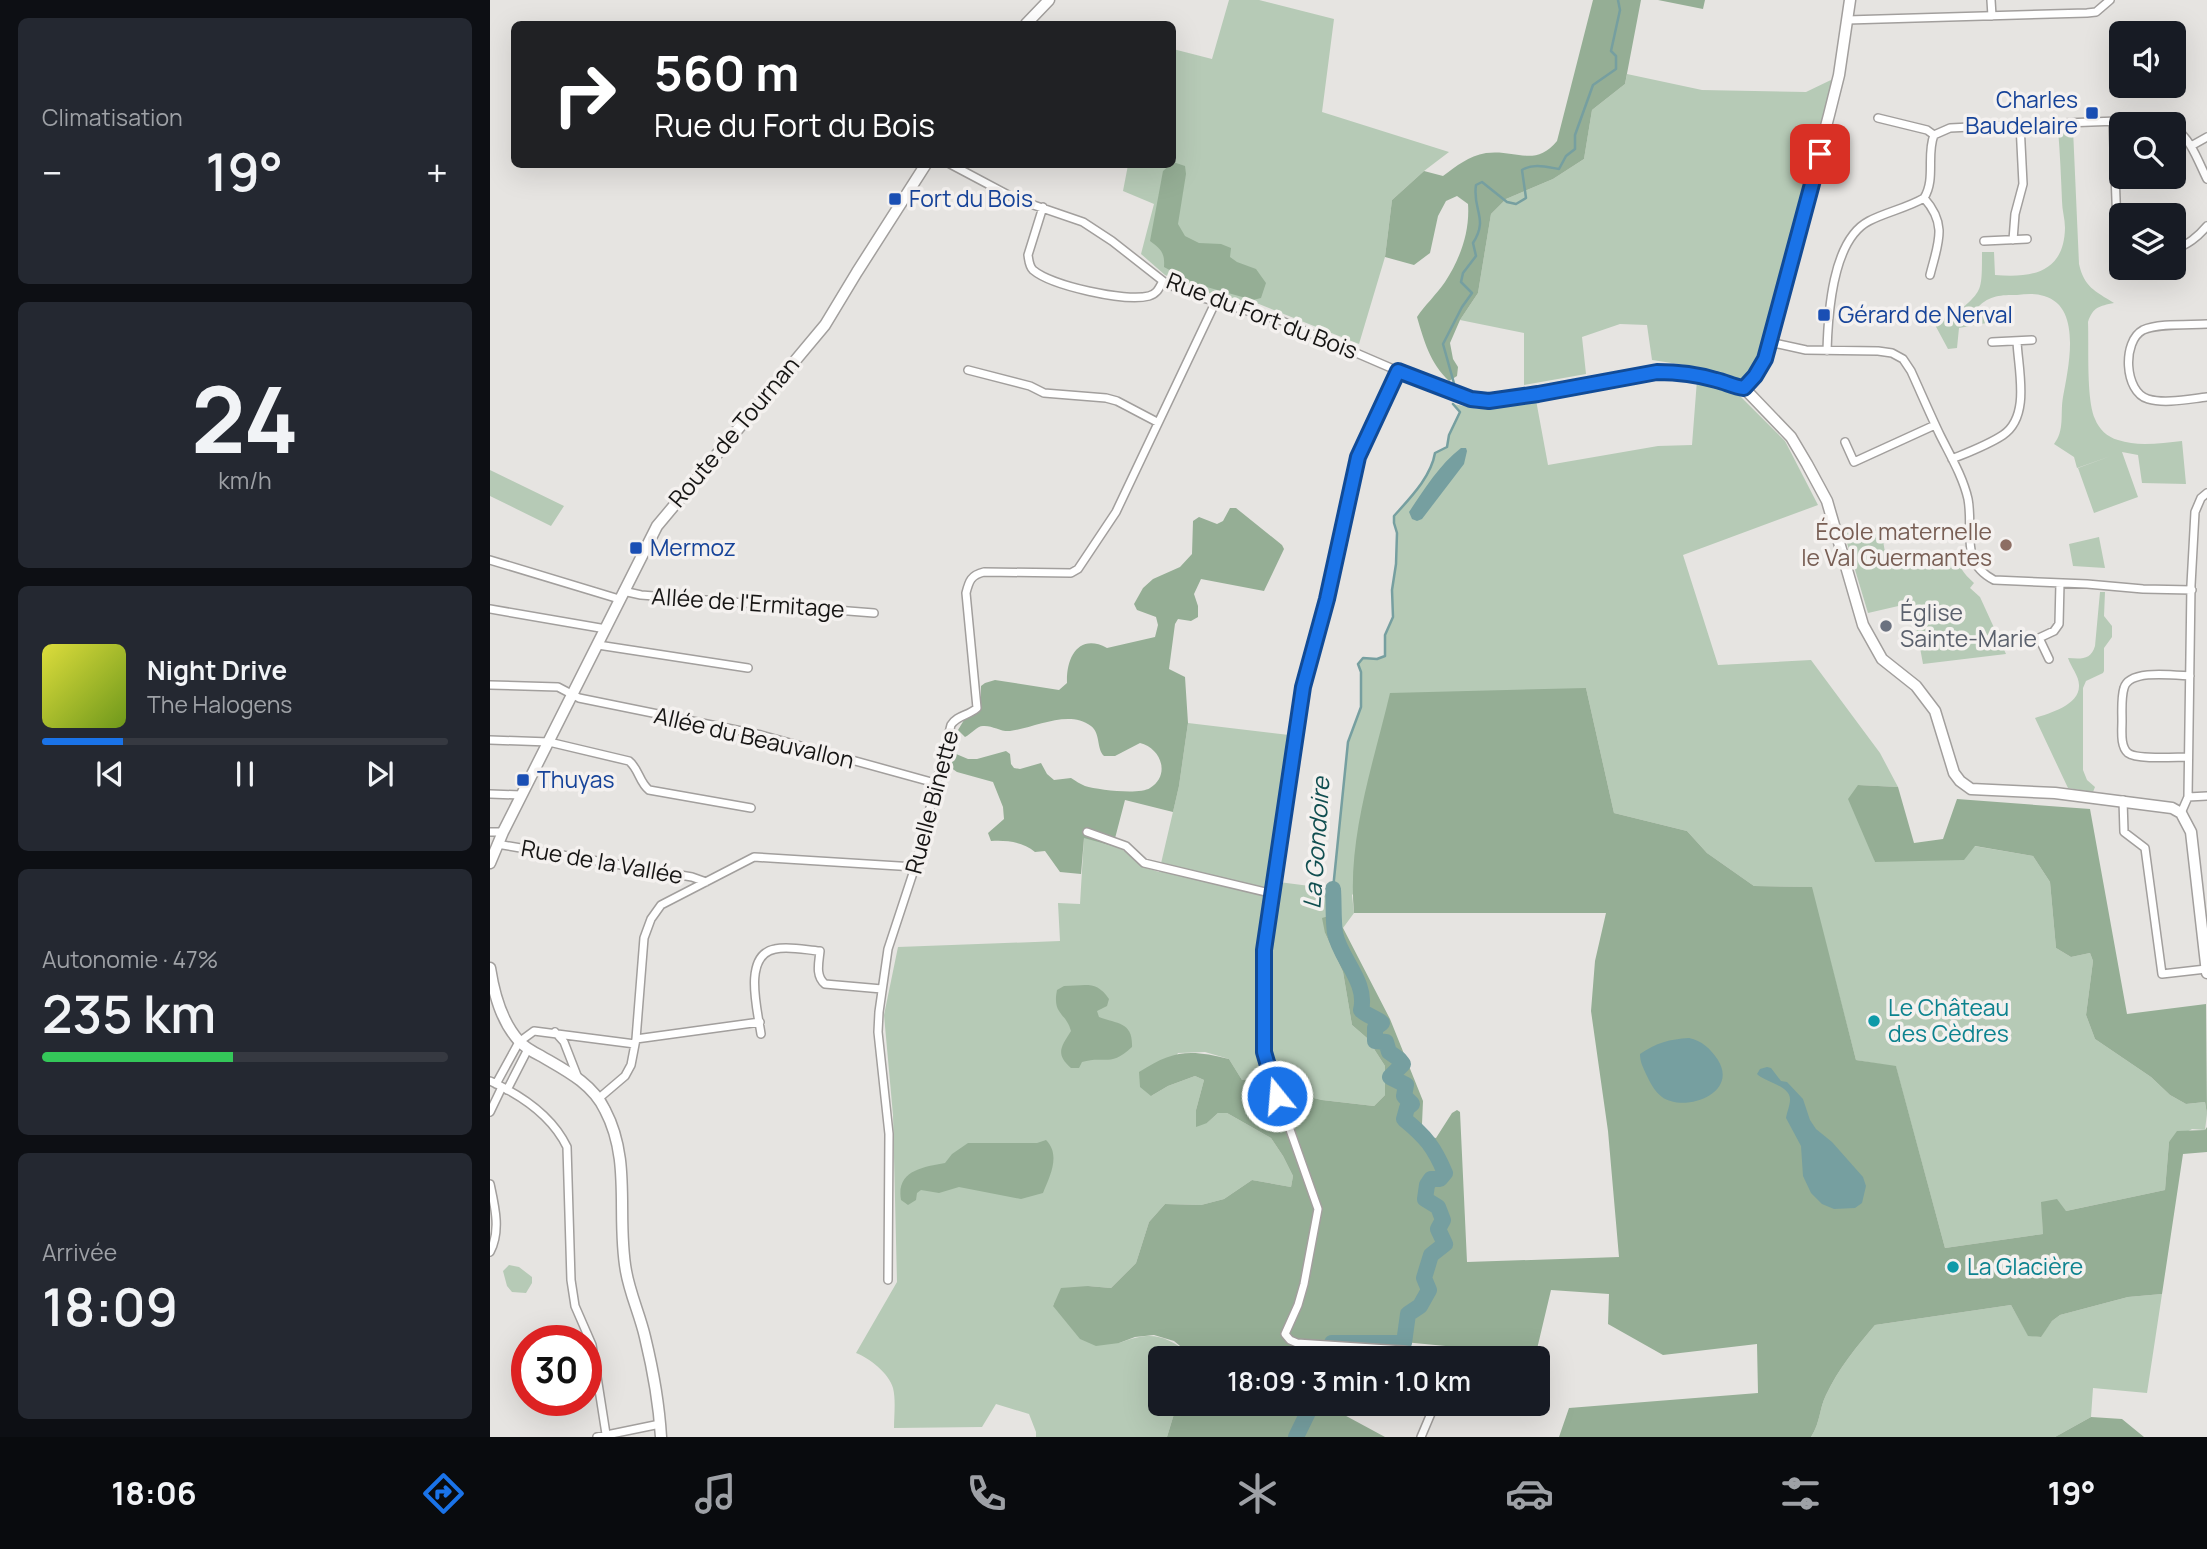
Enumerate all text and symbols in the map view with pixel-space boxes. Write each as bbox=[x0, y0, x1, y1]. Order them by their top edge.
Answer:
map controls bbox=[2109, 21, 2186, 280]
button: sound bbox=[2109, 21, 2186, 98]
text: 560 m bbox=[654, 39, 799, 106]
icon: right bbox=[539, 49, 630, 140]
place label: Charles Baudelaire bbox=[1965, 83, 2078, 141]
text: Climatisation bbox=[42, 101, 183, 133]
text: Rue du Fort du Bois bbox=[654, 103, 935, 147]
marker: Charles Baudelaire bbox=[2084, 105, 2100, 121]
button: search bbox=[2109, 112, 2186, 189]
pin bbox=[1790, 124, 1850, 184]
icon: arrive bbox=[1801, 135, 1839, 173]
text: 19° bbox=[205, 136, 283, 207]
text: − bbox=[42, 146, 63, 198]
text: + bbox=[426, 146, 448, 198]
place label: Fort du Bois bbox=[909, 182, 1033, 214]
marker: Fort du Bois bbox=[887, 191, 903, 207]
button: layers bbox=[2109, 203, 2186, 280]
street label: Rue du Fort du Bois bbox=[1162, 264, 1362, 366]
place label: Gérard de Nerval bbox=[1838, 298, 2013, 330]
marker: Gérard de Nerval bbox=[1816, 307, 1832, 323]
street label: Route de Tournan bbox=[661, 349, 806, 514]
text: 24 bbox=[191, 356, 299, 480]
text: km/h bbox=[218, 464, 272, 496]
place label: École maternelle le Val Guermantes bbox=[1801, 515, 1992, 573]
place label: Mermoz bbox=[650, 531, 736, 563]
marker: École maternelle le Val Guermantes bbox=[1998, 537, 2014, 553]
marker: Mermoz bbox=[628, 540, 644, 556]
street label: Allée de l'Ermitage bbox=[650, 579, 846, 625]
place label: Église Sainte-Marie bbox=[1900, 596, 2037, 654]
marker: Église Sainte-Marie bbox=[1878, 618, 1894, 634]
text: Night Drive bbox=[147, 652, 287, 688]
text: The Halogens bbox=[147, 688, 292, 720]
street label: Allée du Beauvallon bbox=[651, 698, 857, 776]
street label: Ruelle Binette bbox=[897, 726, 966, 877]
icon: previous bbox=[91, 755, 129, 793]
icon: pause bbox=[226, 755, 264, 793]
icon: next bbox=[361, 755, 399, 793]
place label: Thuyas bbox=[537, 763, 615, 795]
marker: Thuyas bbox=[515, 772, 531, 788]
water label: La Gondoire bbox=[1294, 774, 1337, 910]
street label: Rue de la Vallée bbox=[519, 831, 686, 891]
text: Autonomie · 47% bbox=[42, 943, 218, 975]
text: 235 km bbox=[42, 978, 216, 1049]
place label: Le Château des Cèdres bbox=[1888, 991, 2009, 1049]
marker: Le Château des Cèdres bbox=[1866, 1013, 1882, 1029]
position arrow bbox=[1240, 1059, 1314, 1133]
text: Arrivée bbox=[42, 1236, 117, 1268]
place label: La Glacière bbox=[1967, 1250, 2083, 1282]
marker: La Glacière bbox=[1945, 1259, 1961, 1275]
text: 18:09 bbox=[42, 1271, 178, 1342]
speed limit sign: 30 bbox=[511, 1325, 602, 1416]
text: 18:09 · 3 min · 1.0 km bbox=[1227, 1363, 1471, 1399]
icon: directions bbox=[419, 1469, 468, 1518]
icon: music bbox=[691, 1469, 740, 1518]
icon: phone bbox=[962, 1469, 1011, 1518]
icon: climate bbox=[1233, 1469, 1282, 1518]
icon: car bbox=[1505, 1469, 1554, 1518]
icon: filters bbox=[1776, 1469, 1825, 1518]
text: 18:06 bbox=[111, 1471, 197, 1515]
text: 19° bbox=[2047, 1471, 2096, 1515]

